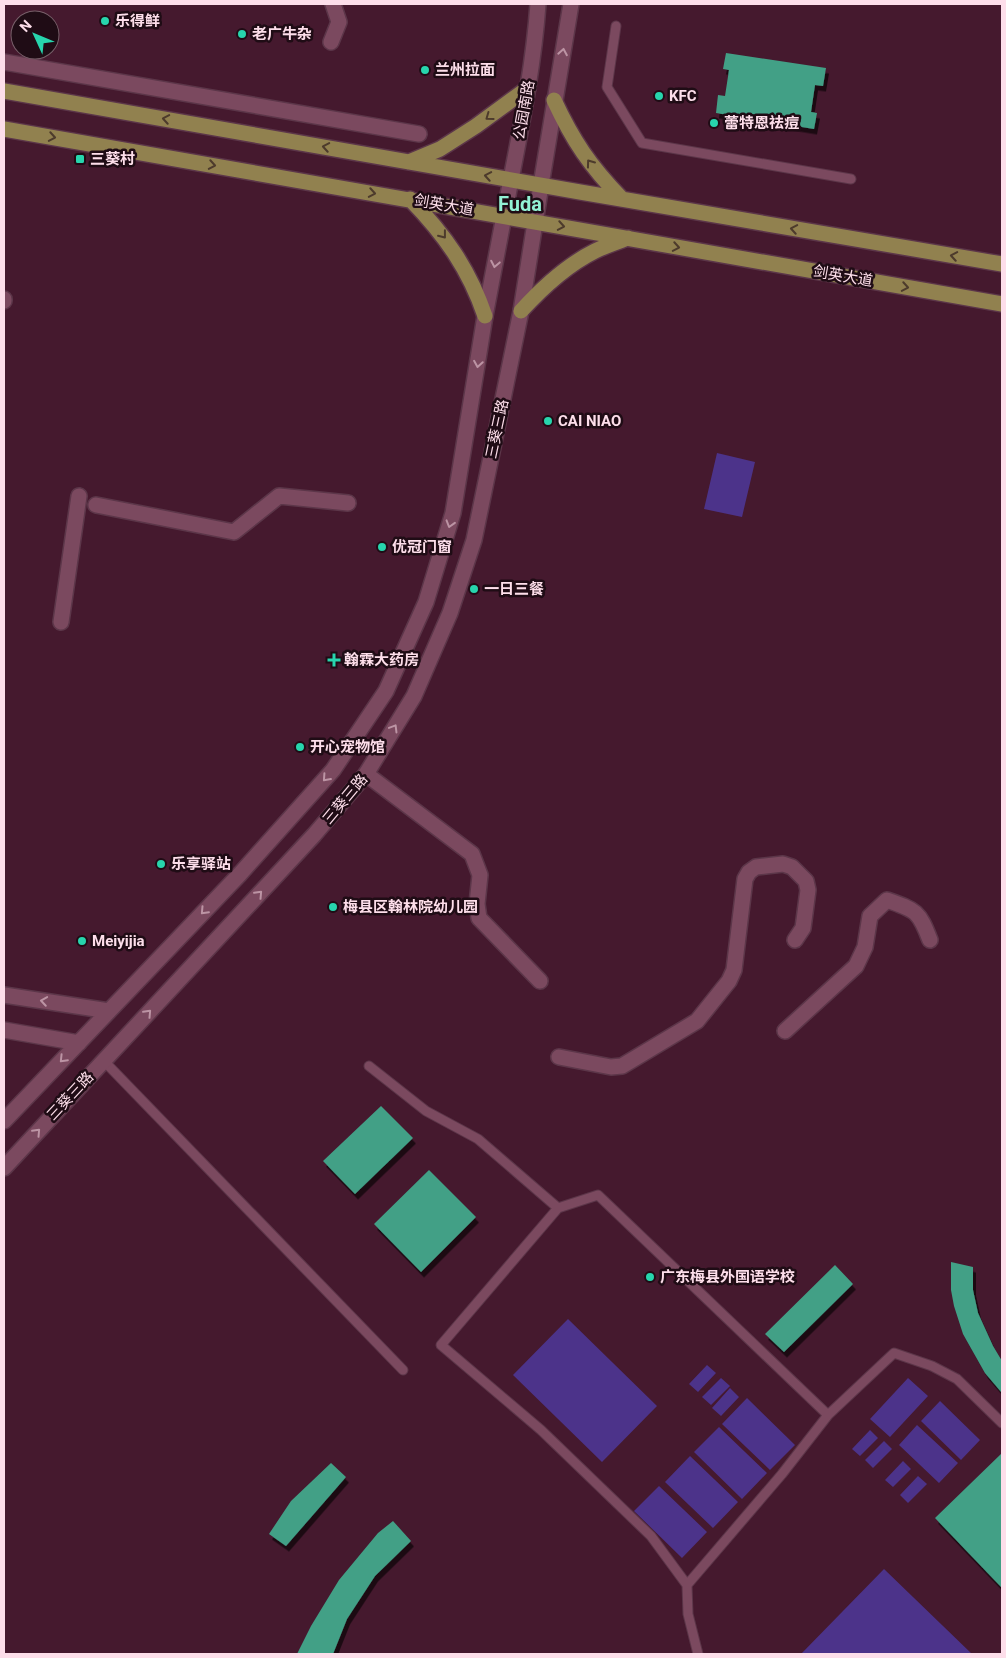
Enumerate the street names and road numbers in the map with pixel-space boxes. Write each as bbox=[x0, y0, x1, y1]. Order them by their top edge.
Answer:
street label: 公园南路 bbox=[510, 79, 538, 141]
street label: 剑英大道 bbox=[413, 191, 475, 219]
street label: 剑英大道 bbox=[812, 262, 874, 290]
street label: 三葵三路 bbox=[482, 398, 512, 460]
street label: 三葵三路 bbox=[319, 770, 371, 828]
street label: 三葵三路 bbox=[43, 1068, 97, 1124]

